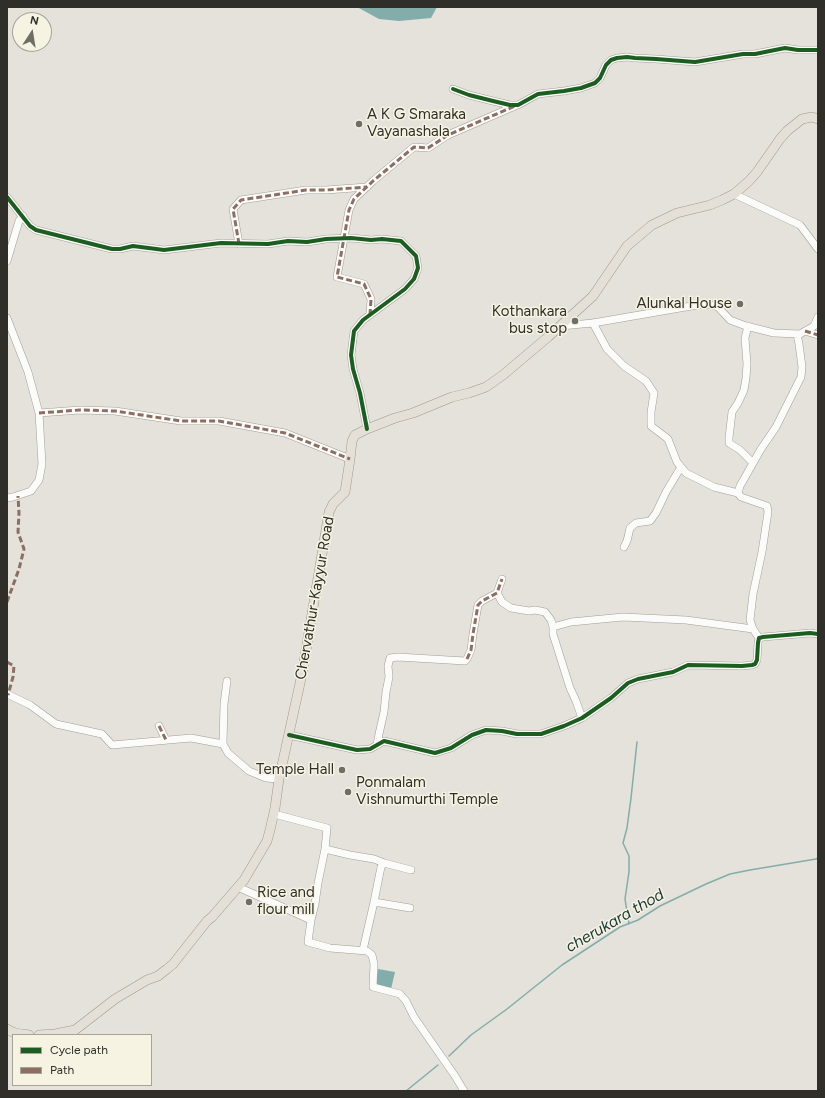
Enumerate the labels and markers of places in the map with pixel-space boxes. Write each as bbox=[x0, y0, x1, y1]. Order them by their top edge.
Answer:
place label: A K G Smaraka Vayanashala bbox=[367, 106, 466, 141]
marker: A K G Smaraka Vayanashala bbox=[354, 119, 364, 129]
place label: Alunkal House bbox=[637, 295, 732, 313]
marker: Alunkal House bbox=[735, 299, 745, 309]
place label: Kothankara bus stop bbox=[492, 303, 567, 338]
marker: Kothankara bus stop bbox=[570, 316, 580, 326]
place label: Temple Hall bbox=[256, 761, 334, 779]
marker: Temple Hall bbox=[337, 765, 347, 775]
place label: Ponmalam Vishnumurthi Temple bbox=[356, 774, 498, 809]
marker: Ponmalam Vishnumurthi Temple bbox=[343, 787, 353, 797]
place label: Rice and flour mill bbox=[257, 884, 315, 919]
marker: Rice and flour mill bbox=[244, 897, 254, 907]

